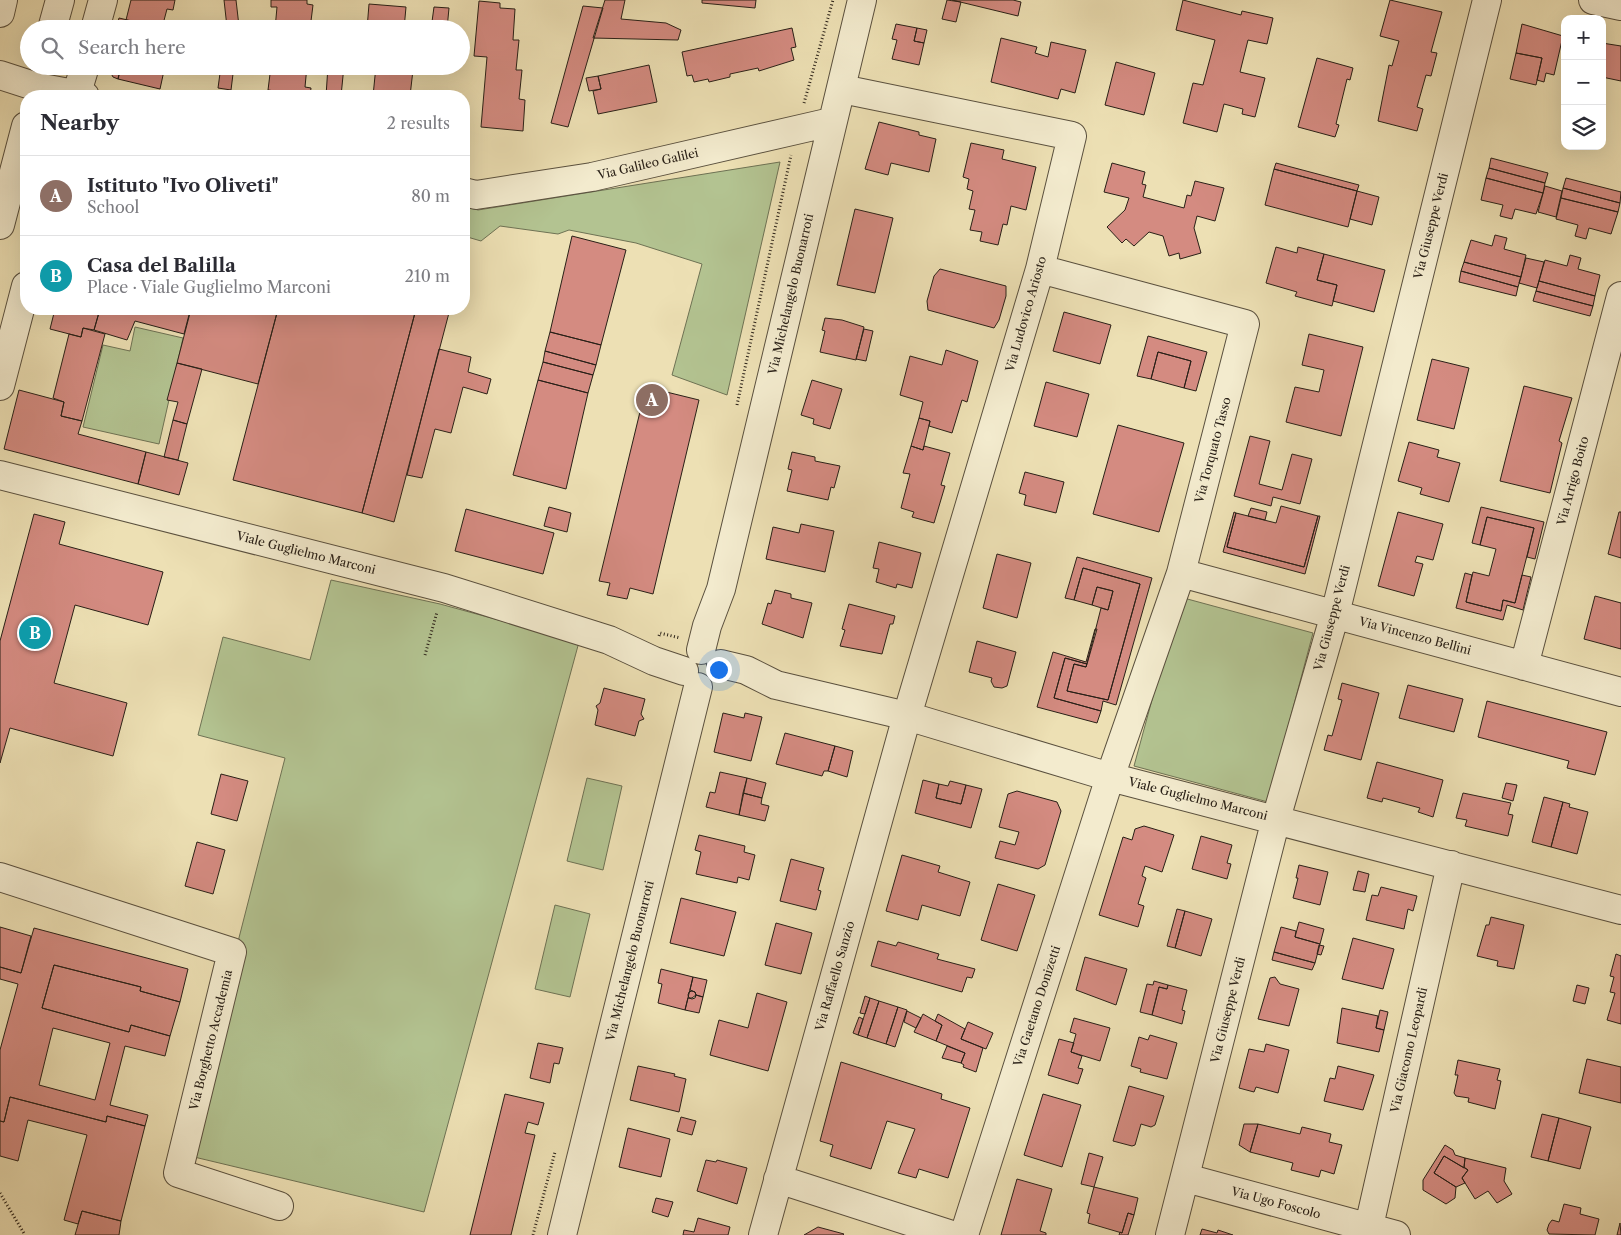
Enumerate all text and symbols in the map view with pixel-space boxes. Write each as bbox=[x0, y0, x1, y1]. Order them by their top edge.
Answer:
map controls bbox=[1561, 15, 1606, 150]
button: + bbox=[1561, 15, 1606, 60]
search box bbox=[20, 20, 470, 75]
icon: search bbox=[38, 34, 66, 62]
text: Search here bbox=[78, 36, 186, 59]
button: − bbox=[1561, 60, 1606, 105]
button: layers bbox=[1561, 105, 1606, 150]
text: Nearby bbox=[40, 110, 119, 135]
text: 2 results bbox=[387, 113, 450, 133]
street label: Via Galileo Galilei bbox=[595, 145, 700, 183]
street label: Via Giuseppe Verdi bbox=[1410, 171, 1451, 281]
text: Istituto "Ivo Oliveti" bbox=[87, 174, 279, 197]
text: A bbox=[50, 186, 62, 206]
text: 80 m bbox=[411, 186, 450, 206]
text: School bbox=[87, 197, 139, 217]
street label: Via Michelangelo Buonarroti bbox=[764, 212, 816, 377]
text: Casa del Balilla bbox=[87, 254, 236, 277]
street label: Via Ludovico Ariosto bbox=[1002, 254, 1049, 374]
text: B bbox=[50, 266, 62, 286]
text: 210 m bbox=[405, 266, 450, 286]
text: Place · Viale Guglielmo Marconi bbox=[87, 277, 331, 297]
pin: A bbox=[636, 381, 668, 419]
street label: Via Torquato Tasso bbox=[1191, 395, 1234, 505]
street label: Via Arrigo Boito bbox=[1553, 435, 1592, 528]
street label: Viale Guglielmo Marconi bbox=[234, 528, 378, 577]
street label: Via Giuseppe Verdi bbox=[1310, 563, 1353, 673]
street label: Via Vincenzo Bellini bbox=[1357, 613, 1473, 658]
pin: B bbox=[19, 614, 51, 652]
your location bbox=[706, 657, 732, 683]
street label: Viale Guglielmo Marconi bbox=[1126, 774, 1270, 823]
street label: Via Michelangelo Buonarroti bbox=[602, 879, 657, 1044]
street label: Via Raffaello Sanzio bbox=[811, 919, 857, 1034]
street label: Via Gaetano Donizetti bbox=[1010, 943, 1063, 1069]
street label: Via Giuseppe Verdi bbox=[1207, 955, 1248, 1065]
street label: Via Borghetto Accademia bbox=[186, 967, 235, 1113]
street label: Via Giacomo Leopardi bbox=[1387, 985, 1430, 1115]
street label: Via Ugo Foscolo bbox=[1229, 1183, 1322, 1222]

